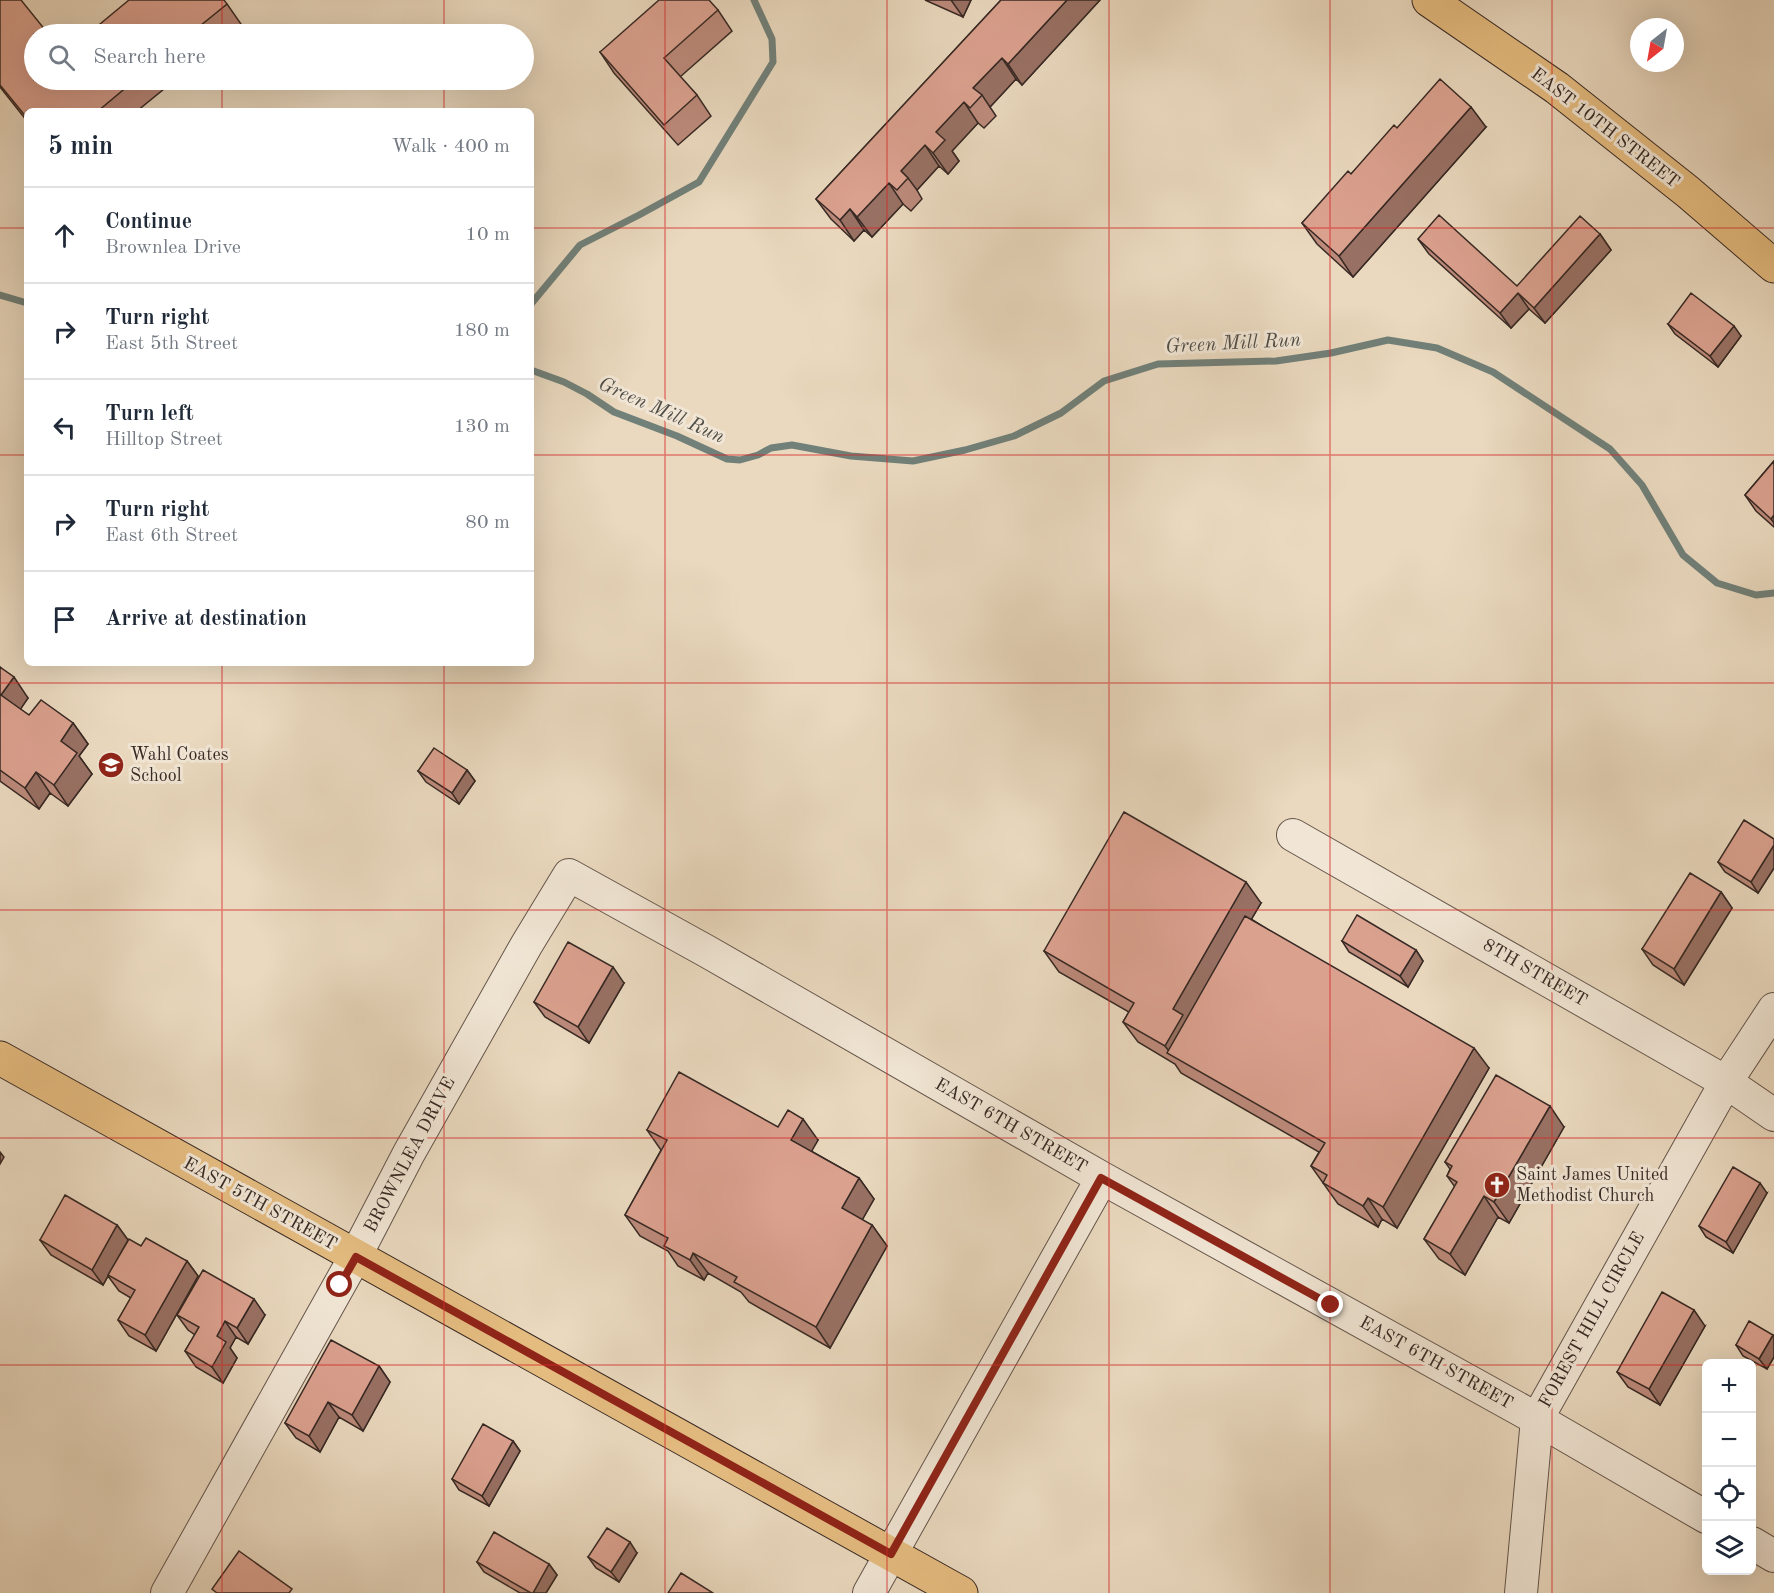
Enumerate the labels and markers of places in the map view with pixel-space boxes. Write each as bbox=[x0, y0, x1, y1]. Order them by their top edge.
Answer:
place label: Wahl Coates School bbox=[130, 746, 229, 785]
school or university icon: Wahl Coates School bbox=[96, 750, 126, 780]
place label: Saint James United Methodist Church bbox=[1516, 1166, 1669, 1205]
church icon: Saint James United Methodist Church bbox=[1482, 1170, 1512, 1200]

